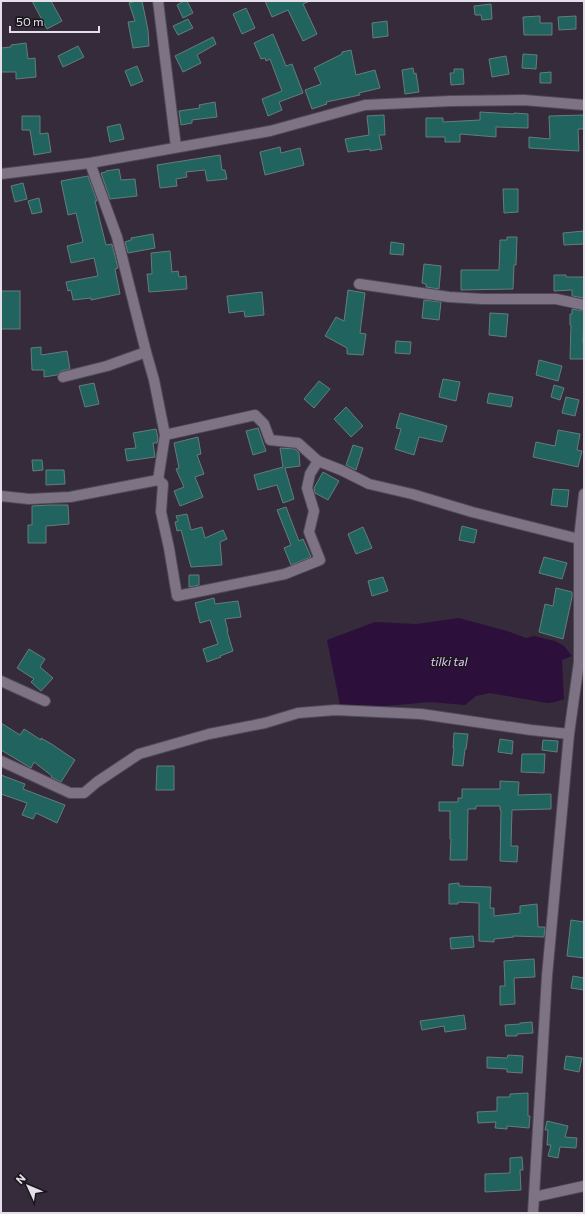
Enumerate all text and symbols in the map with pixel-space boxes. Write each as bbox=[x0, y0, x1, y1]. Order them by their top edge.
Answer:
scale bar bbox=[10, 8, 99, 34]
text: 50 m bbox=[16, 14, 44, 28]
water label: tilki tal bbox=[430, 654, 469, 668]
north arrow bbox=[8, 1166, 48, 1206]
text: N bbox=[13, 1171, 28, 1186]

